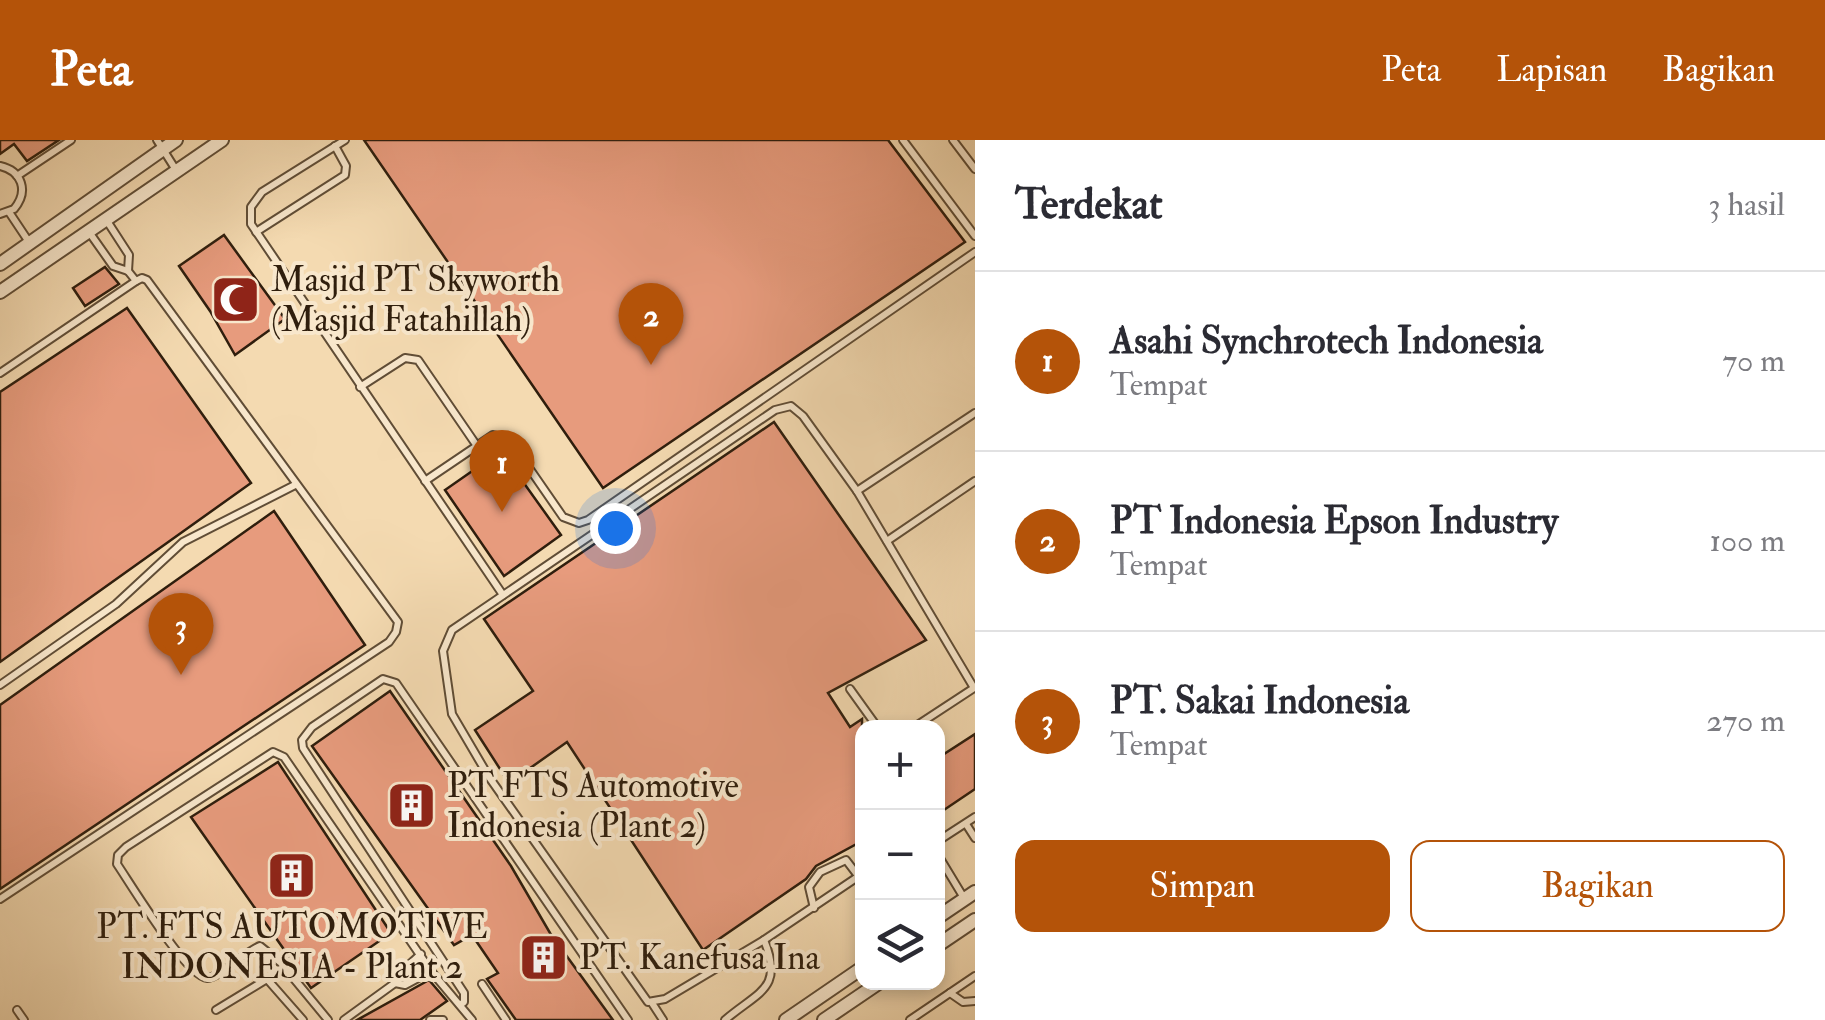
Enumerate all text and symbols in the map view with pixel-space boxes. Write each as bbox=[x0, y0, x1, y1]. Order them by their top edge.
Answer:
text: Peta bbox=[50, 40, 132, 100]
text: Peta bbox=[1381, 48, 1441, 92]
text: Lapisan bbox=[1496, 48, 1607, 92]
text: Bagikan bbox=[1662, 48, 1775, 92]
text: Terdekat bbox=[1015, 179, 1163, 231]
text: 3 hasil bbox=[1708, 185, 1785, 225]
place label: Masjid PT Skyworth (Masjid Fatahillah) bbox=[271, 258, 560, 342]
mosque icon: Masjid PT Skyworth (Masjid Fatahillah) bbox=[210, 274, 262, 326]
pin: 2 bbox=[618, 282, 684, 365]
text: Asahi Synchrotech Indonesia bbox=[1110, 317, 1543, 365]
text: 1 bbox=[1042, 341, 1053, 381]
text: 70 m bbox=[1722, 341, 1785, 381]
text: Tempat bbox=[1110, 365, 1208, 405]
pin: 1 bbox=[470, 430, 534, 512]
text: PT Indonesia Epson Industry bbox=[1110, 497, 1558, 545]
your location bbox=[590, 503, 641, 554]
text: 2 bbox=[1039, 521, 1056, 561]
text: 100 m bbox=[1709, 521, 1785, 561]
text: Tempat bbox=[1110, 545, 1208, 585]
pin: 3 bbox=[148, 592, 214, 675]
text: PT. Sakai Indonesia bbox=[1110, 677, 1409, 725]
text: 3 bbox=[1041, 701, 1054, 741]
text: 270 m bbox=[1706, 701, 1785, 741]
map controls bbox=[855, 720, 945, 990]
button: + bbox=[855, 720, 945, 810]
text: Tempat bbox=[1110, 725, 1208, 765]
place label: PT FTS Automotive Indonesia (Plant 2) bbox=[447, 764, 739, 848]
building icon: PT FTS Automotive Indonesia (Plant 2) bbox=[386, 780, 438, 832]
button: − bbox=[855, 810, 945, 900]
button: Simpan bbox=[1015, 840, 1390, 932]
button: Bagikan bbox=[1410, 840, 1785, 932]
building icon: PT. FTS AUTOMOTIVE INDONESIA - Plant 2 bbox=[266, 849, 318, 901]
button: layers bbox=[855, 900, 945, 990]
place label: PT. FTS AUTOMOTIVE INDONESIA - Plant 2 bbox=[96, 905, 488, 989]
building icon: PT. Kanefusa Ina bbox=[518, 932, 570, 984]
place label: PT. Kanefusa Ina bbox=[579, 936, 820, 980]

